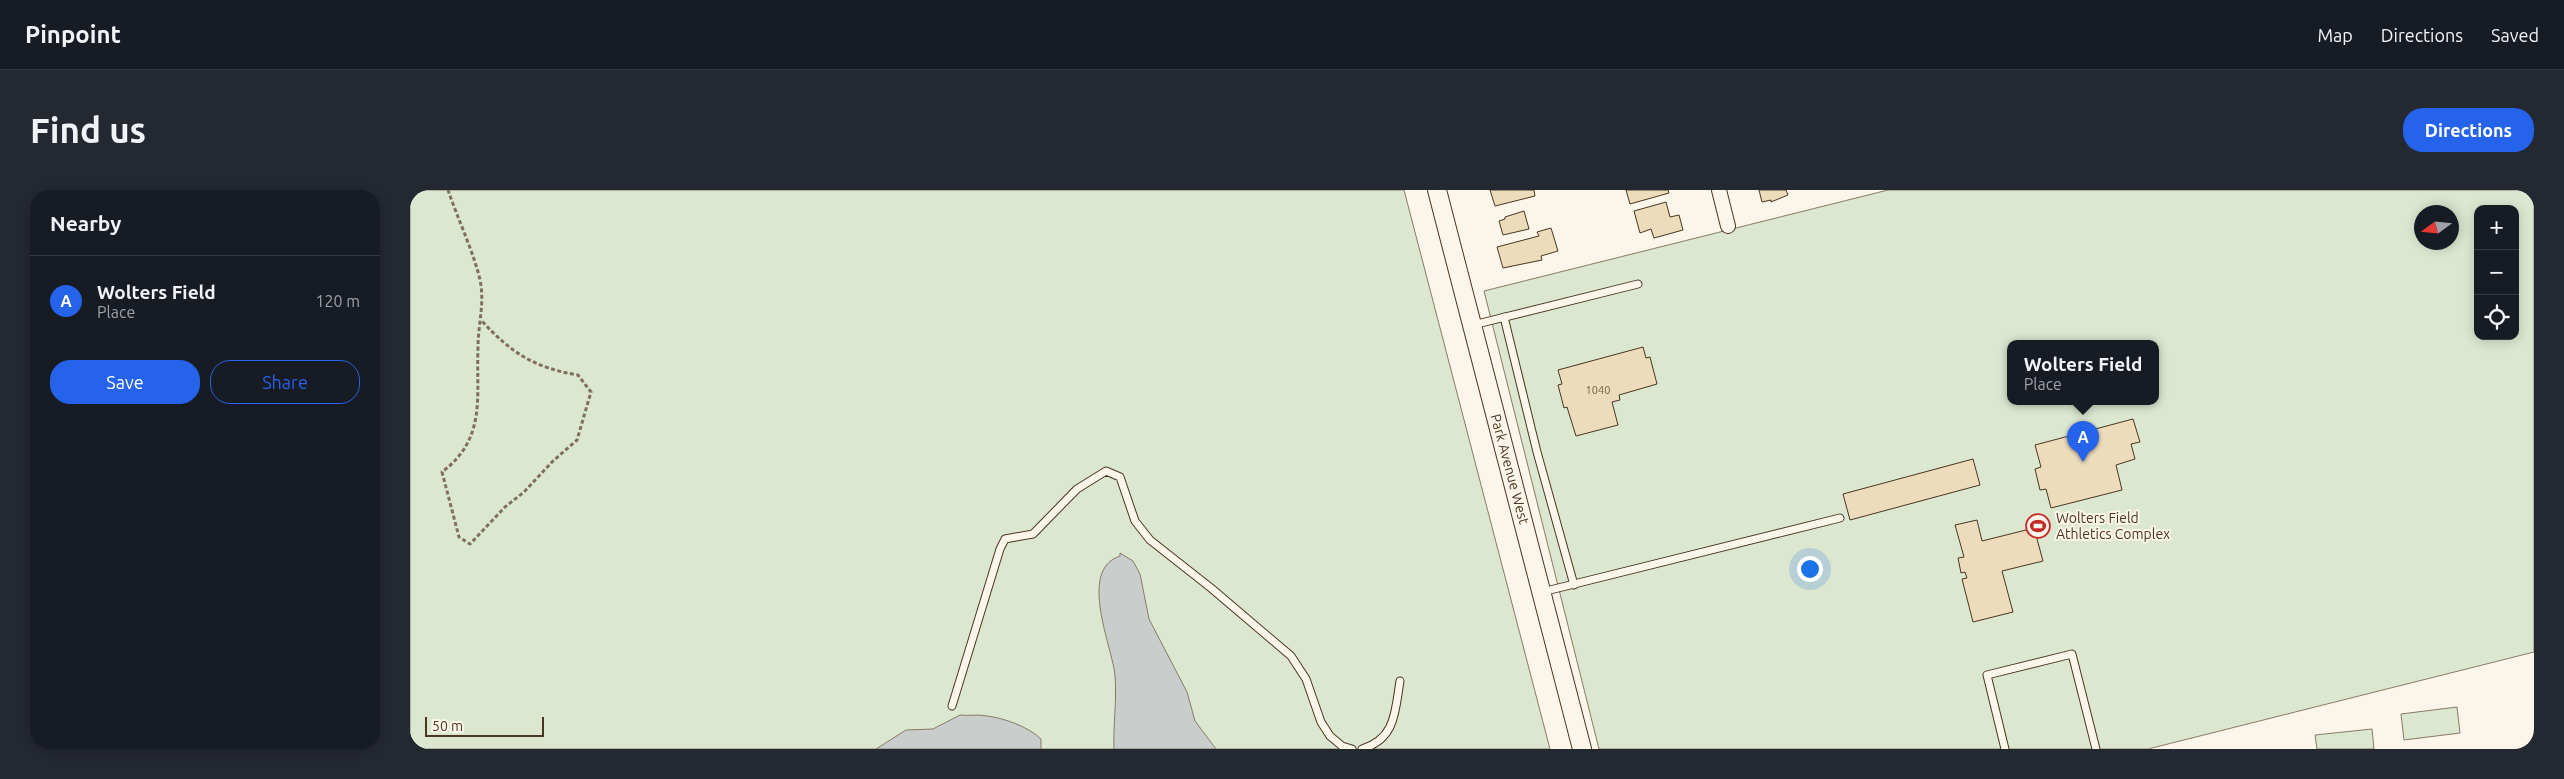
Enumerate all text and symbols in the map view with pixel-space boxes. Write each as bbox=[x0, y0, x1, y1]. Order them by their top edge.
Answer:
text: Pinpoint bbox=[25, 21, 121, 48]
text: Map bbox=[2317, 25, 2353, 45]
text: Directions bbox=[2381, 25, 2463, 45]
text: Saved bbox=[2491, 25, 2539, 45]
button: Directions bbox=[2403, 108, 2534, 152]
text: Find us bbox=[30, 110, 146, 150]
north arrow bbox=[2414, 205, 2459, 250]
map controls bbox=[2474, 205, 2519, 340]
button: + bbox=[2474, 205, 2519, 250]
text: Nearby bbox=[50, 211, 121, 235]
button: − bbox=[2474, 250, 2519, 295]
text: Wolters Field bbox=[97, 281, 216, 303]
text: A bbox=[60, 292, 72, 310]
text: 120 m bbox=[315, 292, 360, 310]
button: locate bbox=[2474, 295, 2519, 340]
text: Place bbox=[97, 303, 135, 321]
popup bbox=[2007, 340, 2159, 405]
text: Wolters Field bbox=[2024, 353, 2142, 375]
button: Save bbox=[50, 360, 200, 404]
button: Share bbox=[210, 360, 360, 404]
text: Place bbox=[2024, 375, 2062, 393]
house number: 1040 bbox=[1586, 384, 1610, 396]
street label: Park Avenue West bbox=[1488, 412, 1533, 526]
pin: A bbox=[2067, 421, 2099, 462]
place label: Wolters Field Athletics Complex bbox=[2056, 510, 2170, 542]
sports icon: Wolters Field Athletics Complex bbox=[2025, 513, 2051, 539]
your location bbox=[1797, 556, 1823, 582]
scale bar bbox=[425, 714, 544, 737]
text: 50 m bbox=[432, 718, 463, 734]

